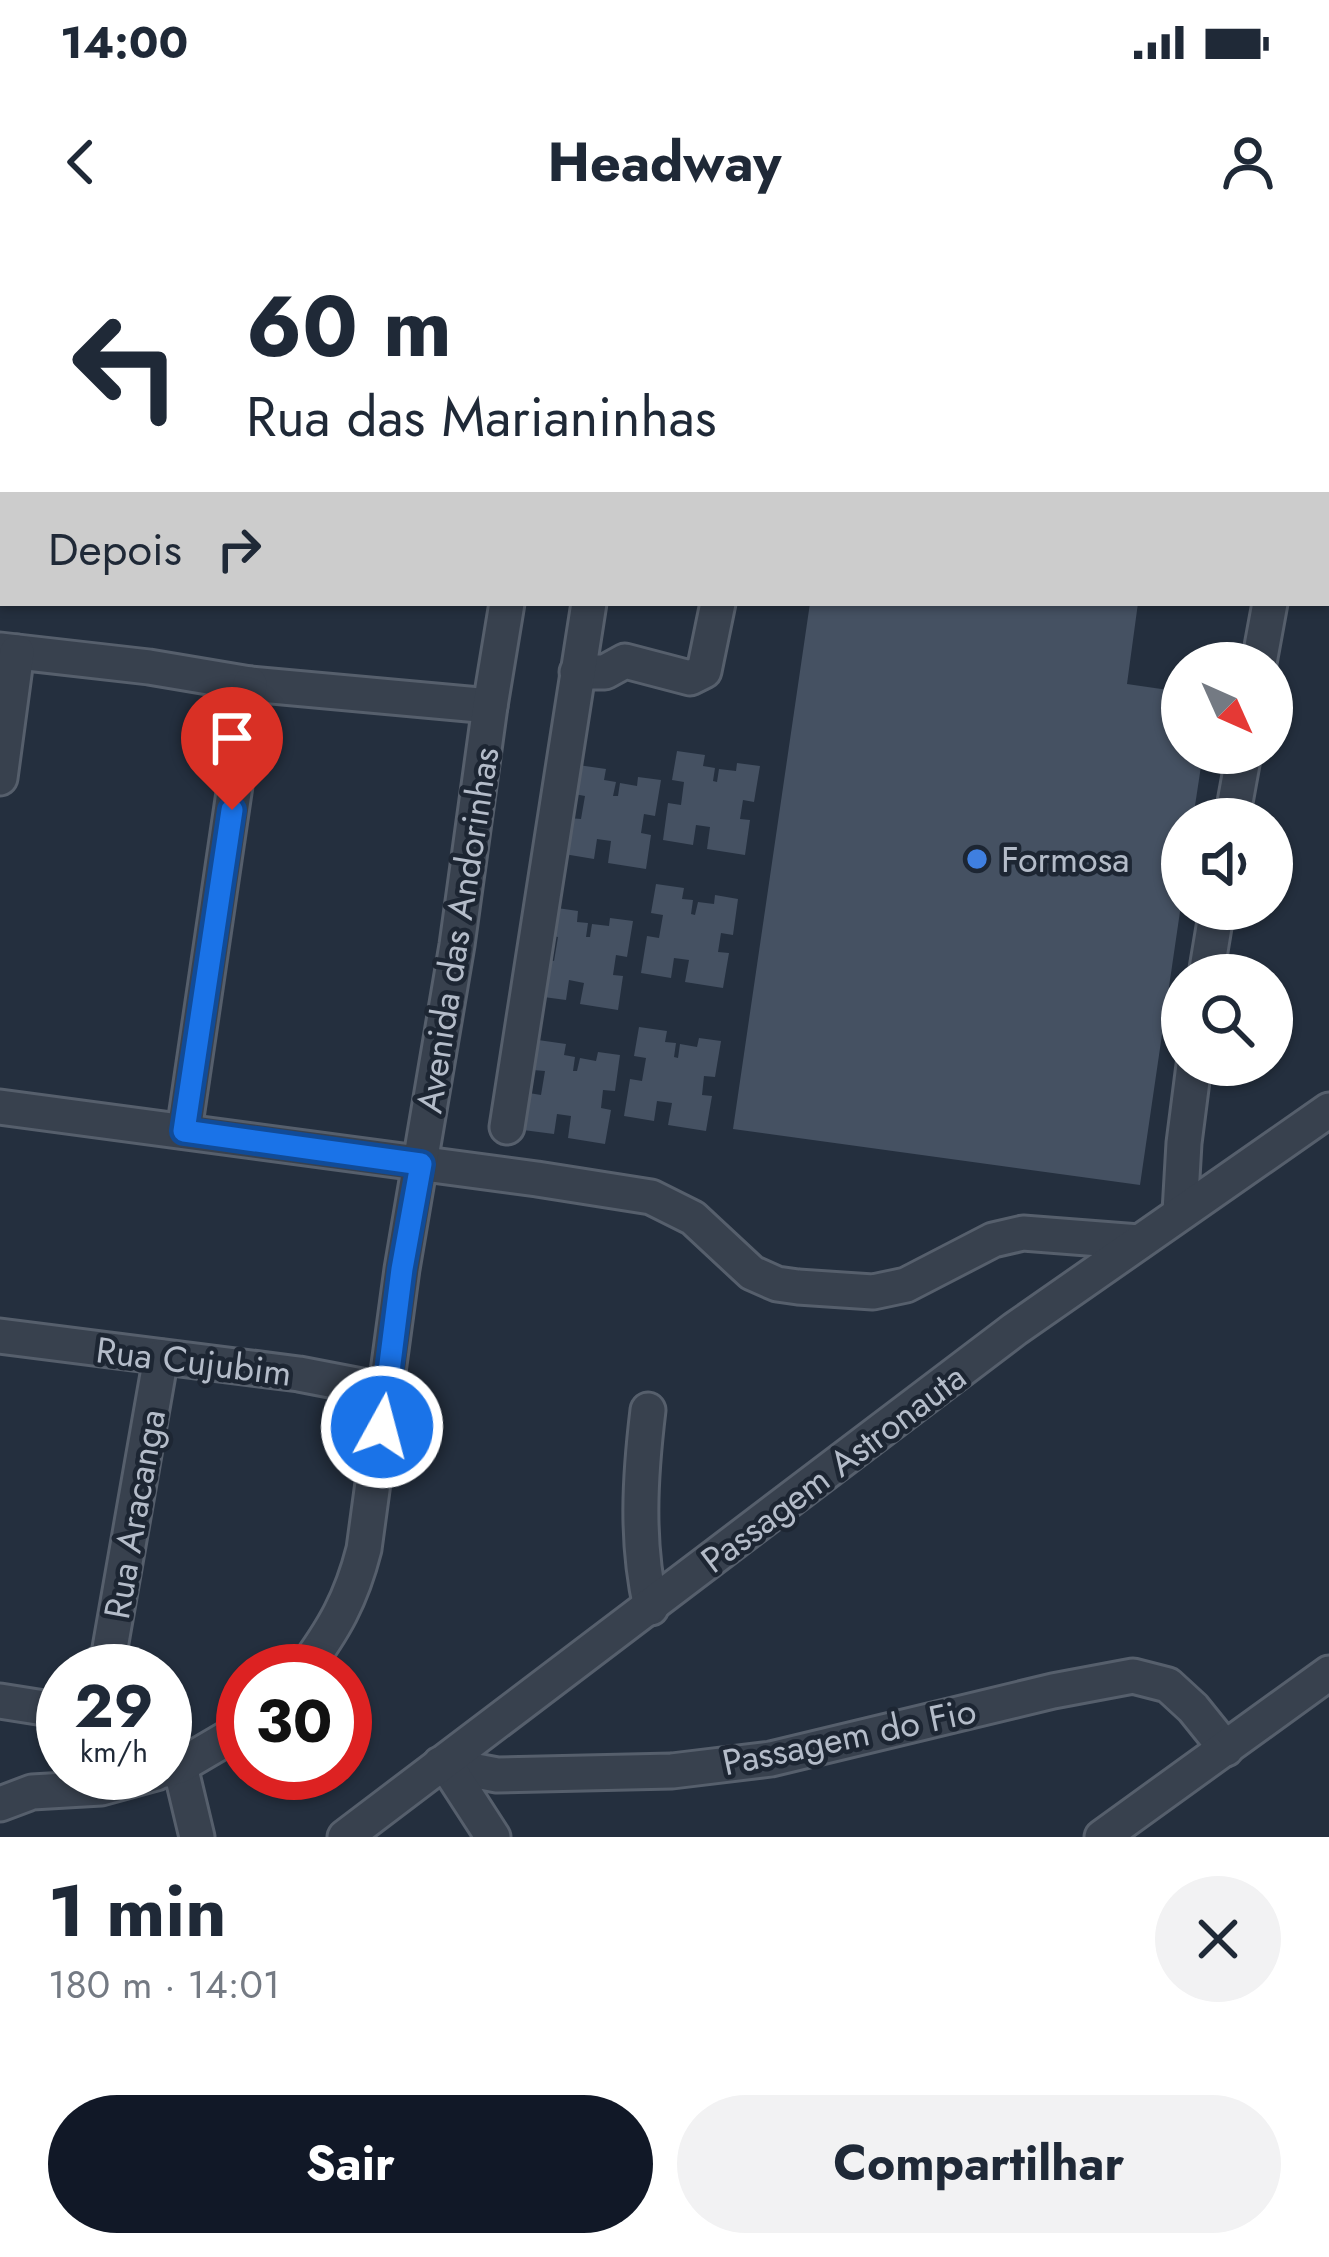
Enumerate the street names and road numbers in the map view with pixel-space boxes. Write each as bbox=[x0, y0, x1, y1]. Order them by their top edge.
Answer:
street label: Avenida das Andorinhas bbox=[402, 743, 512, 1117]
street label: Rua Cujubim bbox=[93, 1323, 295, 1399]
street label: Passagem Astronauta bbox=[690, 1351, 976, 1585]
street label: Rua Aracanga bbox=[90, 1405, 178, 1623]
street label: Passagem do Fio bbox=[717, 1684, 981, 1788]

